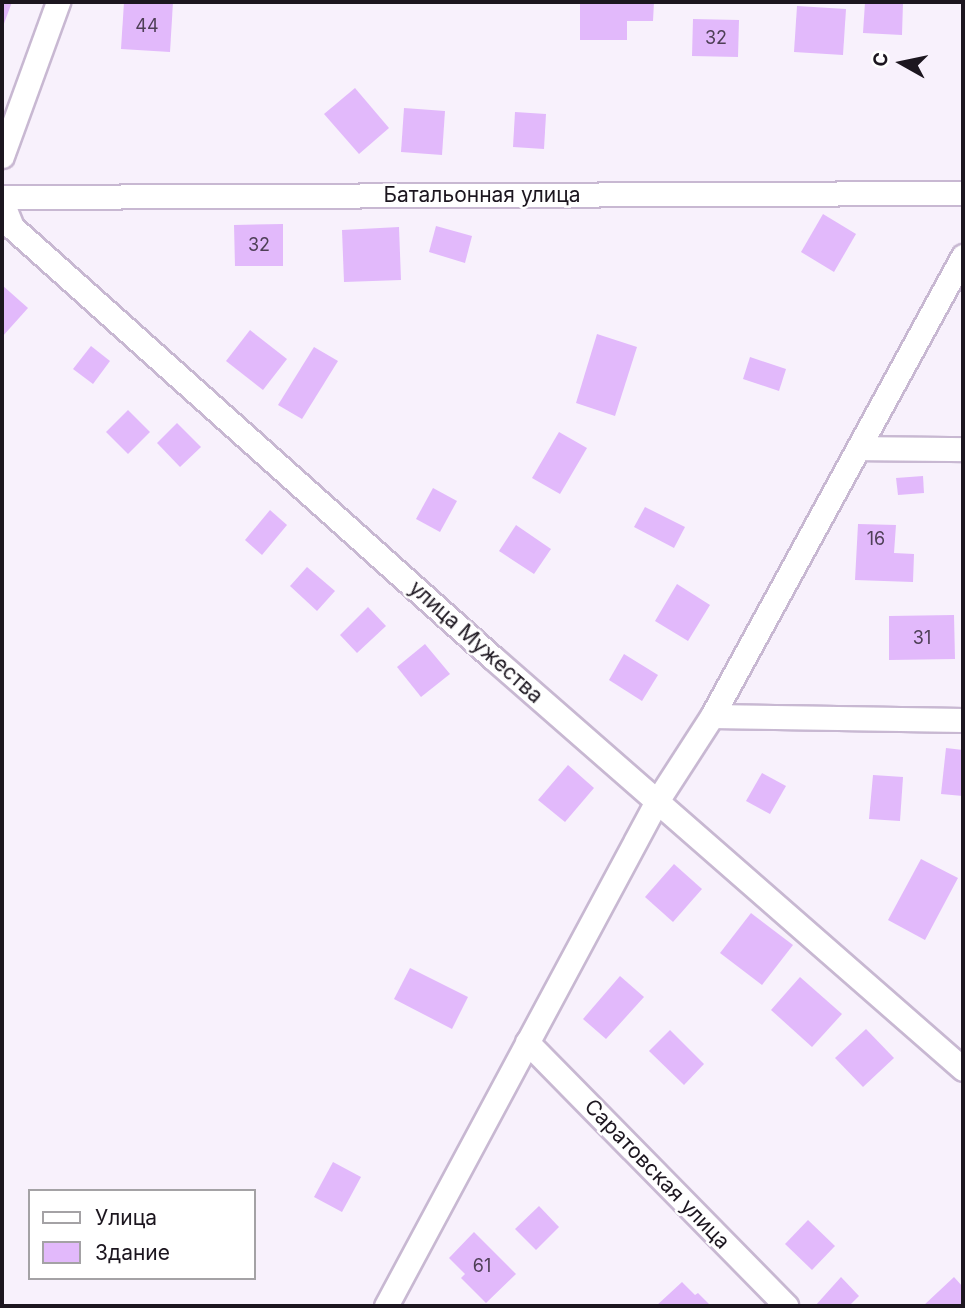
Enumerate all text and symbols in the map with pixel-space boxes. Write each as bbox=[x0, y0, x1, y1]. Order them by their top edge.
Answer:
house number: 44 bbox=[135, 15, 159, 37]
house number: 32 bbox=[705, 27, 727, 49]
north arrow bbox=[867, 28, 937, 98]
text: С bbox=[868, 51, 893, 68]
street label: Батальонная улица bbox=[383, 182, 581, 208]
house number: 32 bbox=[248, 234, 270, 256]
house number: 16 bbox=[867, 528, 885, 550]
street label: улица Мужества bbox=[404, 575, 548, 709]
house number: 31 bbox=[913, 627, 931, 649]
street label: Саратовская улица bbox=[579, 1094, 735, 1254]
legend bbox=[28, 1189, 256, 1280]
text: Улица bbox=[95, 1205, 157, 1230]
text: Здание bbox=[95, 1240, 170, 1265]
house number: 61 bbox=[473, 1255, 491, 1277]

